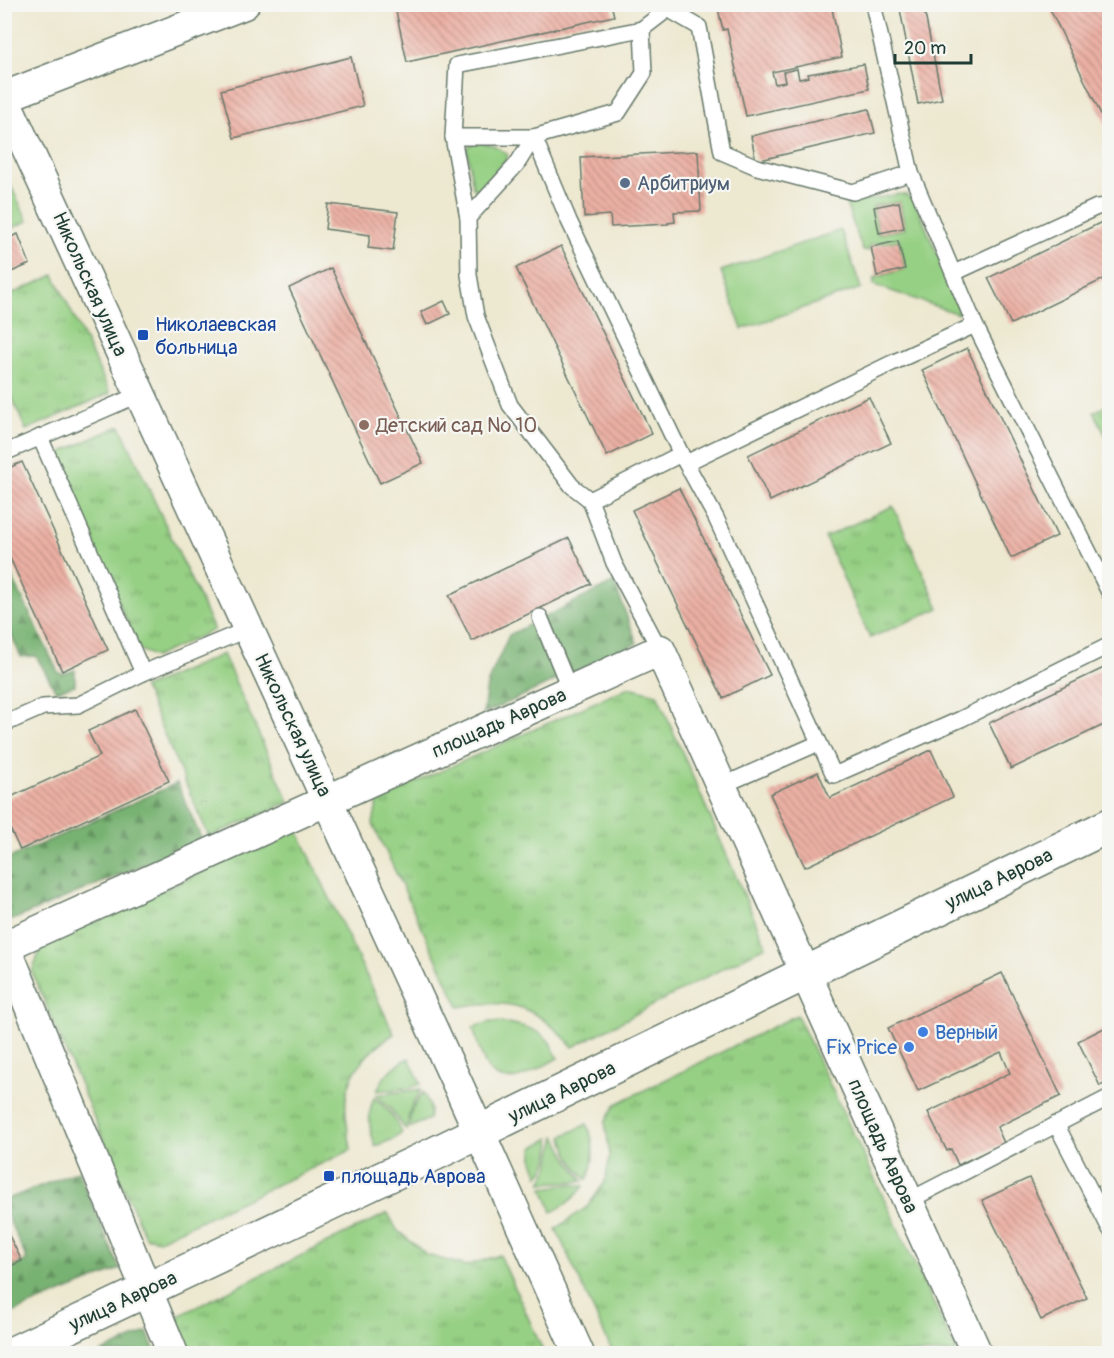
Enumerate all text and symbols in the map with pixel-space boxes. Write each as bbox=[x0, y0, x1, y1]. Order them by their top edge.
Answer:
scale bar bbox=[895, 27, 972, 65]
text: 20 m bbox=[904, 37, 946, 60]
place label: Арбитриум bbox=[637, 171, 730, 196]
marker: Арбитриум bbox=[618, 176, 632, 190]
street label: Никольская улица bbox=[47, 208, 133, 360]
place label: Николаевская больница bbox=[155, 312, 276, 360]
marker: Николаевская больница bbox=[136, 328, 150, 342]
place label: Детский сад № 10 bbox=[375, 413, 537, 438]
marker: Детский сад № 10 bbox=[357, 418, 371, 432]
street label: Никольская улица bbox=[249, 649, 337, 801]
street label: площадь Аврова bbox=[428, 682, 570, 764]
street label: улица Аврова bbox=[940, 842, 1057, 916]
place label: Верный bbox=[935, 1020, 998, 1045]
marker: Верный bbox=[916, 1025, 930, 1039]
place label: Fix Price bbox=[826, 1035, 897, 1060]
marker: Fix Price bbox=[902, 1040, 916, 1054]
street label: улица Аврова bbox=[503, 1055, 620, 1129]
street label: площадь Аврова bbox=[842, 1075, 924, 1217]
place label: площадь Аврова bbox=[341, 1164, 486, 1189]
marker: площадь Аврова bbox=[322, 1169, 336, 1183]
street label: улица Аврова bbox=[64, 1265, 181, 1337]

